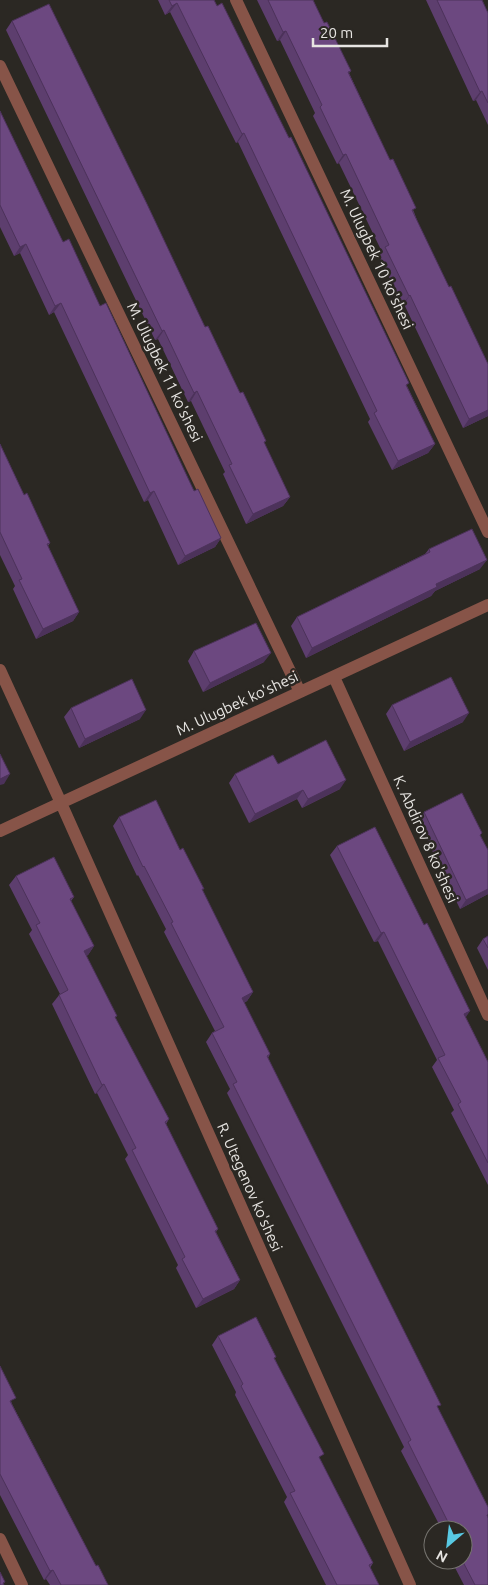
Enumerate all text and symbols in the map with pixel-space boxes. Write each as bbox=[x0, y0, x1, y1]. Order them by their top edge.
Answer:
scale bar bbox=[313, 15, 387, 47]
text: 20 m bbox=[320, 24, 353, 41]
street label: M. Ulugbek 10 ko'shesi bbox=[337, 186, 417, 332]
street label: M. Ulugbek 11 ko'shesi bbox=[124, 300, 206, 444]
street label: M. Ulugbek ko'shesi bbox=[173, 667, 301, 739]
street label: K. Abdirov 8 ko'shesi bbox=[390, 773, 462, 905]
street label: R. Utegenov ko'shesi bbox=[214, 1120, 286, 1254]
north arrow bbox=[423, 1520, 473, 1570]
text: N bbox=[434, 1547, 450, 1566]

